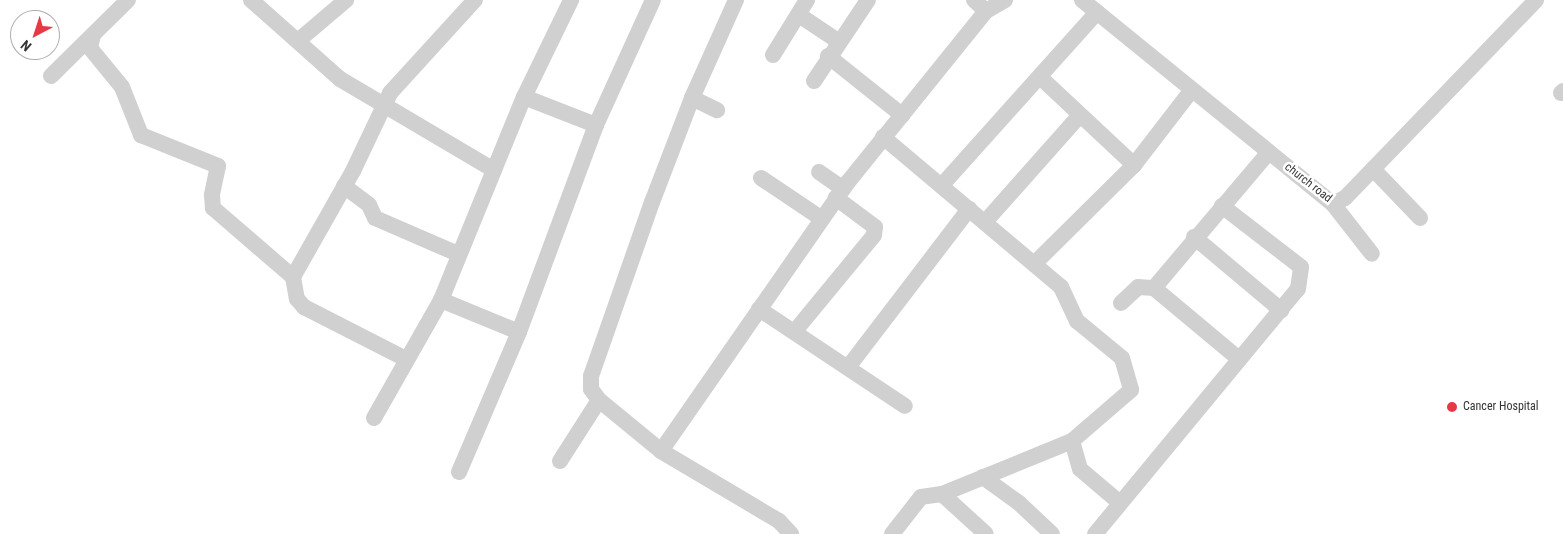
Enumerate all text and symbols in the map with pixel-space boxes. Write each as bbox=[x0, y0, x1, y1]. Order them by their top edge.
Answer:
north arrow bbox=[10, 10, 60, 60]
text: N bbox=[18, 37, 34, 55]
street label: church road bbox=[1281, 160, 1335, 206]
marker: Cancer Hospital bbox=[1445, 400, 1459, 414]
place label: Cancer Hospital bbox=[1463, 400, 1539, 414]

